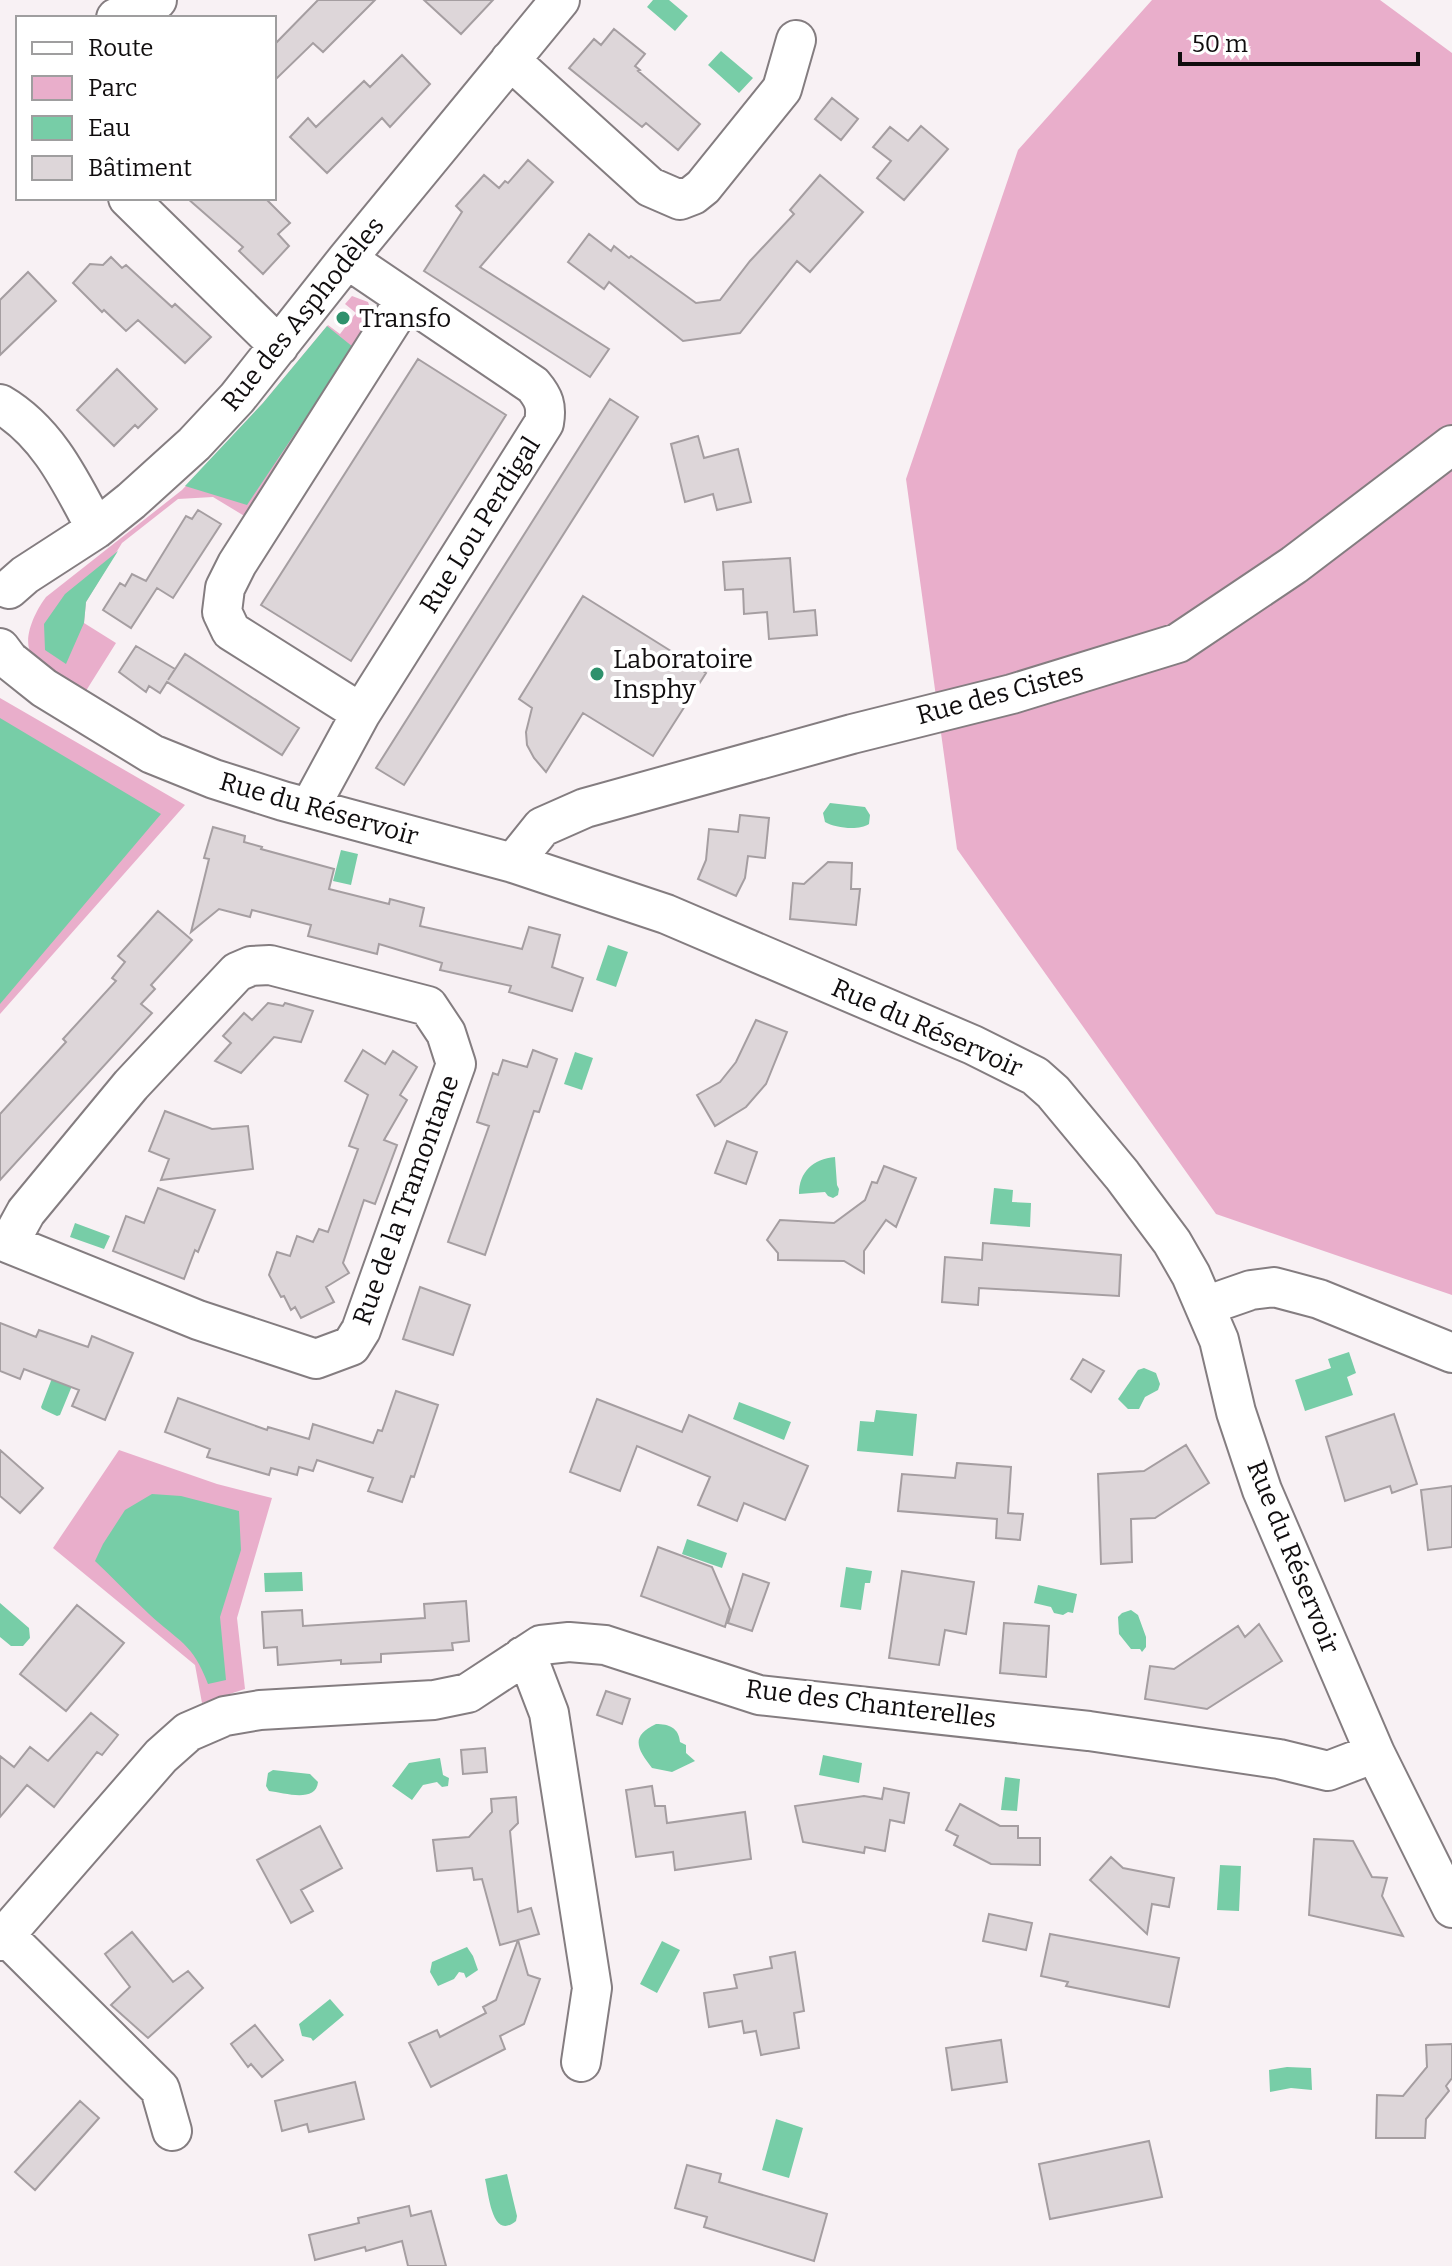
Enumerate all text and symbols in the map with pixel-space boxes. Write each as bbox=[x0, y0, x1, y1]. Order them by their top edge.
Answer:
legend bbox=[16, 16, 276, 200]
scale bar bbox=[1180, 16, 1418, 66]
text: 50 m bbox=[1192, 30, 1248, 58]
text: Route bbox=[88, 34, 153, 62]
text: Parc bbox=[88, 74, 137, 102]
text: Eau bbox=[88, 114, 131, 142]
text: Bâtiment bbox=[88, 154, 192, 182]
street label: Rue des Asphodèles bbox=[215, 211, 391, 417]
place label: Transfo bbox=[359, 303, 451, 334]
marker: Transfo bbox=[334, 309, 352, 327]
street label: Rue Lou Perdigal bbox=[413, 431, 547, 619]
place label: Laboratoire Insphy bbox=[613, 644, 753, 705]
street label: Rue des Cistes bbox=[913, 657, 1087, 731]
marker: Laboratoire Insphy bbox=[588, 665, 606, 683]
street label: Rue du Réservoir bbox=[216, 766, 423, 852]
street label: Rue du Réservoir bbox=[827, 972, 1028, 1084]
street label: Rue de la Tramontane bbox=[346, 1071, 466, 1329]
street label: Rue du Réservoir bbox=[1240, 1456, 1346, 1659]
street label: Rue des Chanterelles bbox=[744, 1673, 998, 1735]

